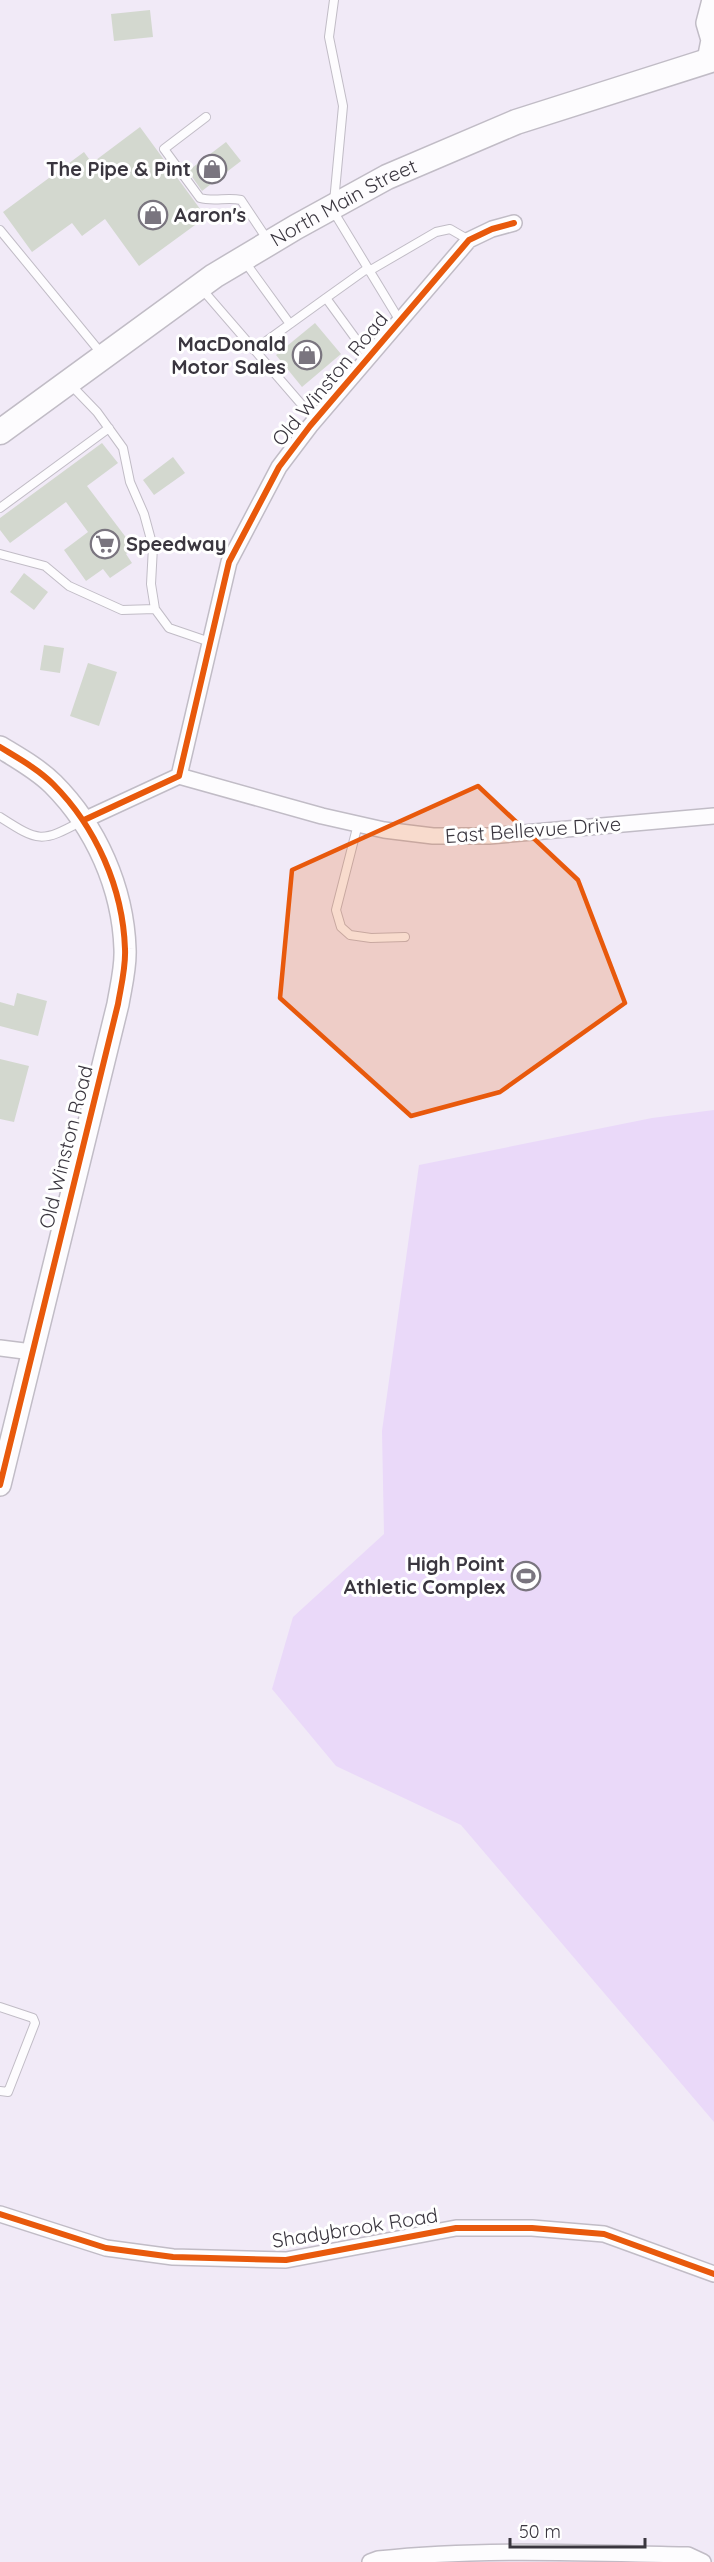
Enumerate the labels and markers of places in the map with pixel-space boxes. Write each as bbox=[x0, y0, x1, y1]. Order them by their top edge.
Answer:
shop icon: The Pipe & Pint bbox=[196, 153, 228, 185]
place label: The Pipe & Pint bbox=[46, 156, 191, 181]
shop icon: Aaron's bbox=[137, 199, 169, 231]
place label: Aaron's bbox=[174, 202, 246, 227]
place label: MacDonald Motor Sales bbox=[171, 331, 286, 379]
shop icon: MacDonald Motor Sales bbox=[291, 339, 323, 371]
supermarket icon: Speedway bbox=[89, 528, 121, 560]
place label: Speedway bbox=[126, 531, 226, 556]
place label: High Point Athletic Complex bbox=[344, 1551, 505, 1599]
sports icon: High Point Athletic Complex bbox=[510, 1560, 542, 1592]

